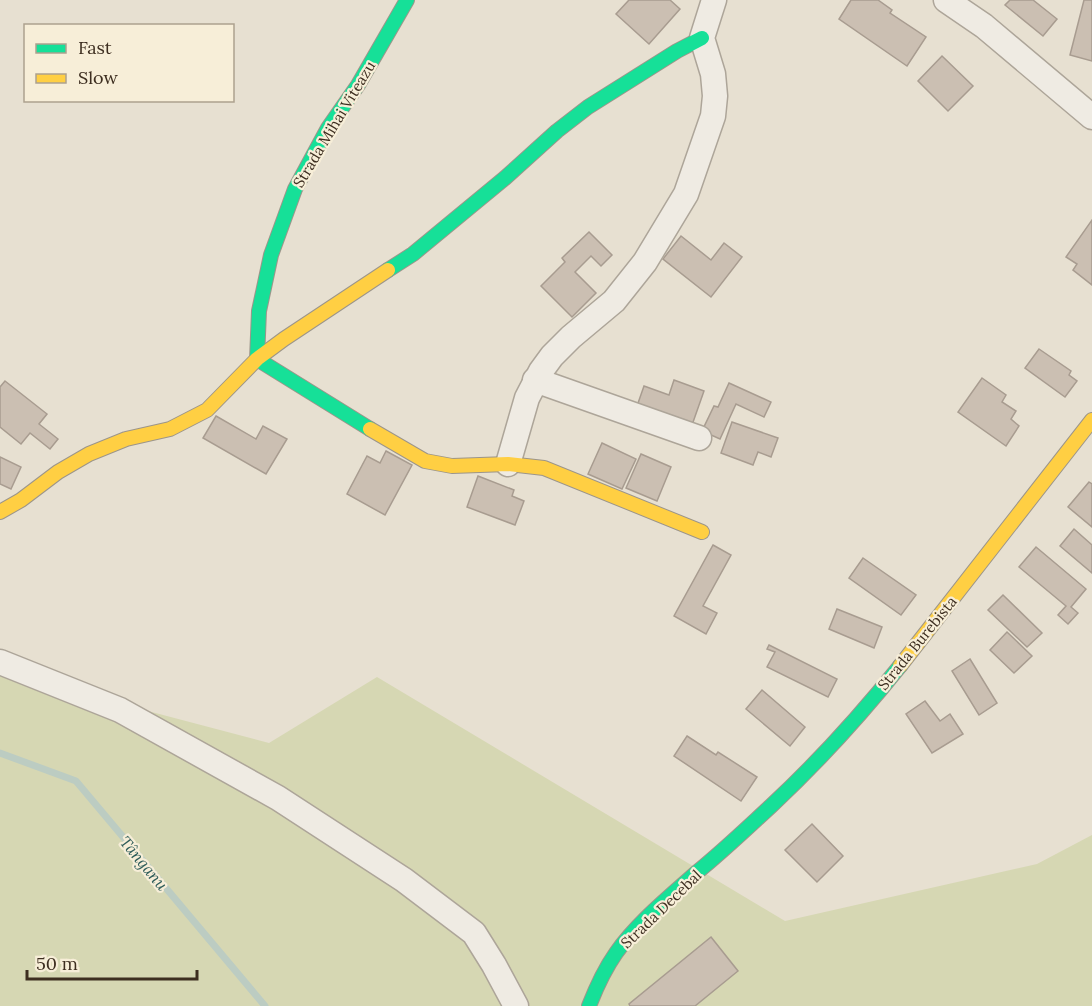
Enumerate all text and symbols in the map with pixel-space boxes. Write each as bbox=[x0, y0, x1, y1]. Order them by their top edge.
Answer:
legend bbox=[24, 24, 234, 102]
text: Fast bbox=[78, 36, 112, 59]
street label: Strada Mihai Viteazu bbox=[289, 57, 379, 191]
text: Slow bbox=[78, 66, 118, 89]
street label: Strada Burebista bbox=[873, 592, 961, 694]
water label: Tânganu bbox=[116, 832, 173, 894]
street label: Strada Decebal bbox=[617, 866, 705, 952]
scale bar bbox=[27, 943, 196, 981]
text: 50 m bbox=[36, 952, 78, 975]

